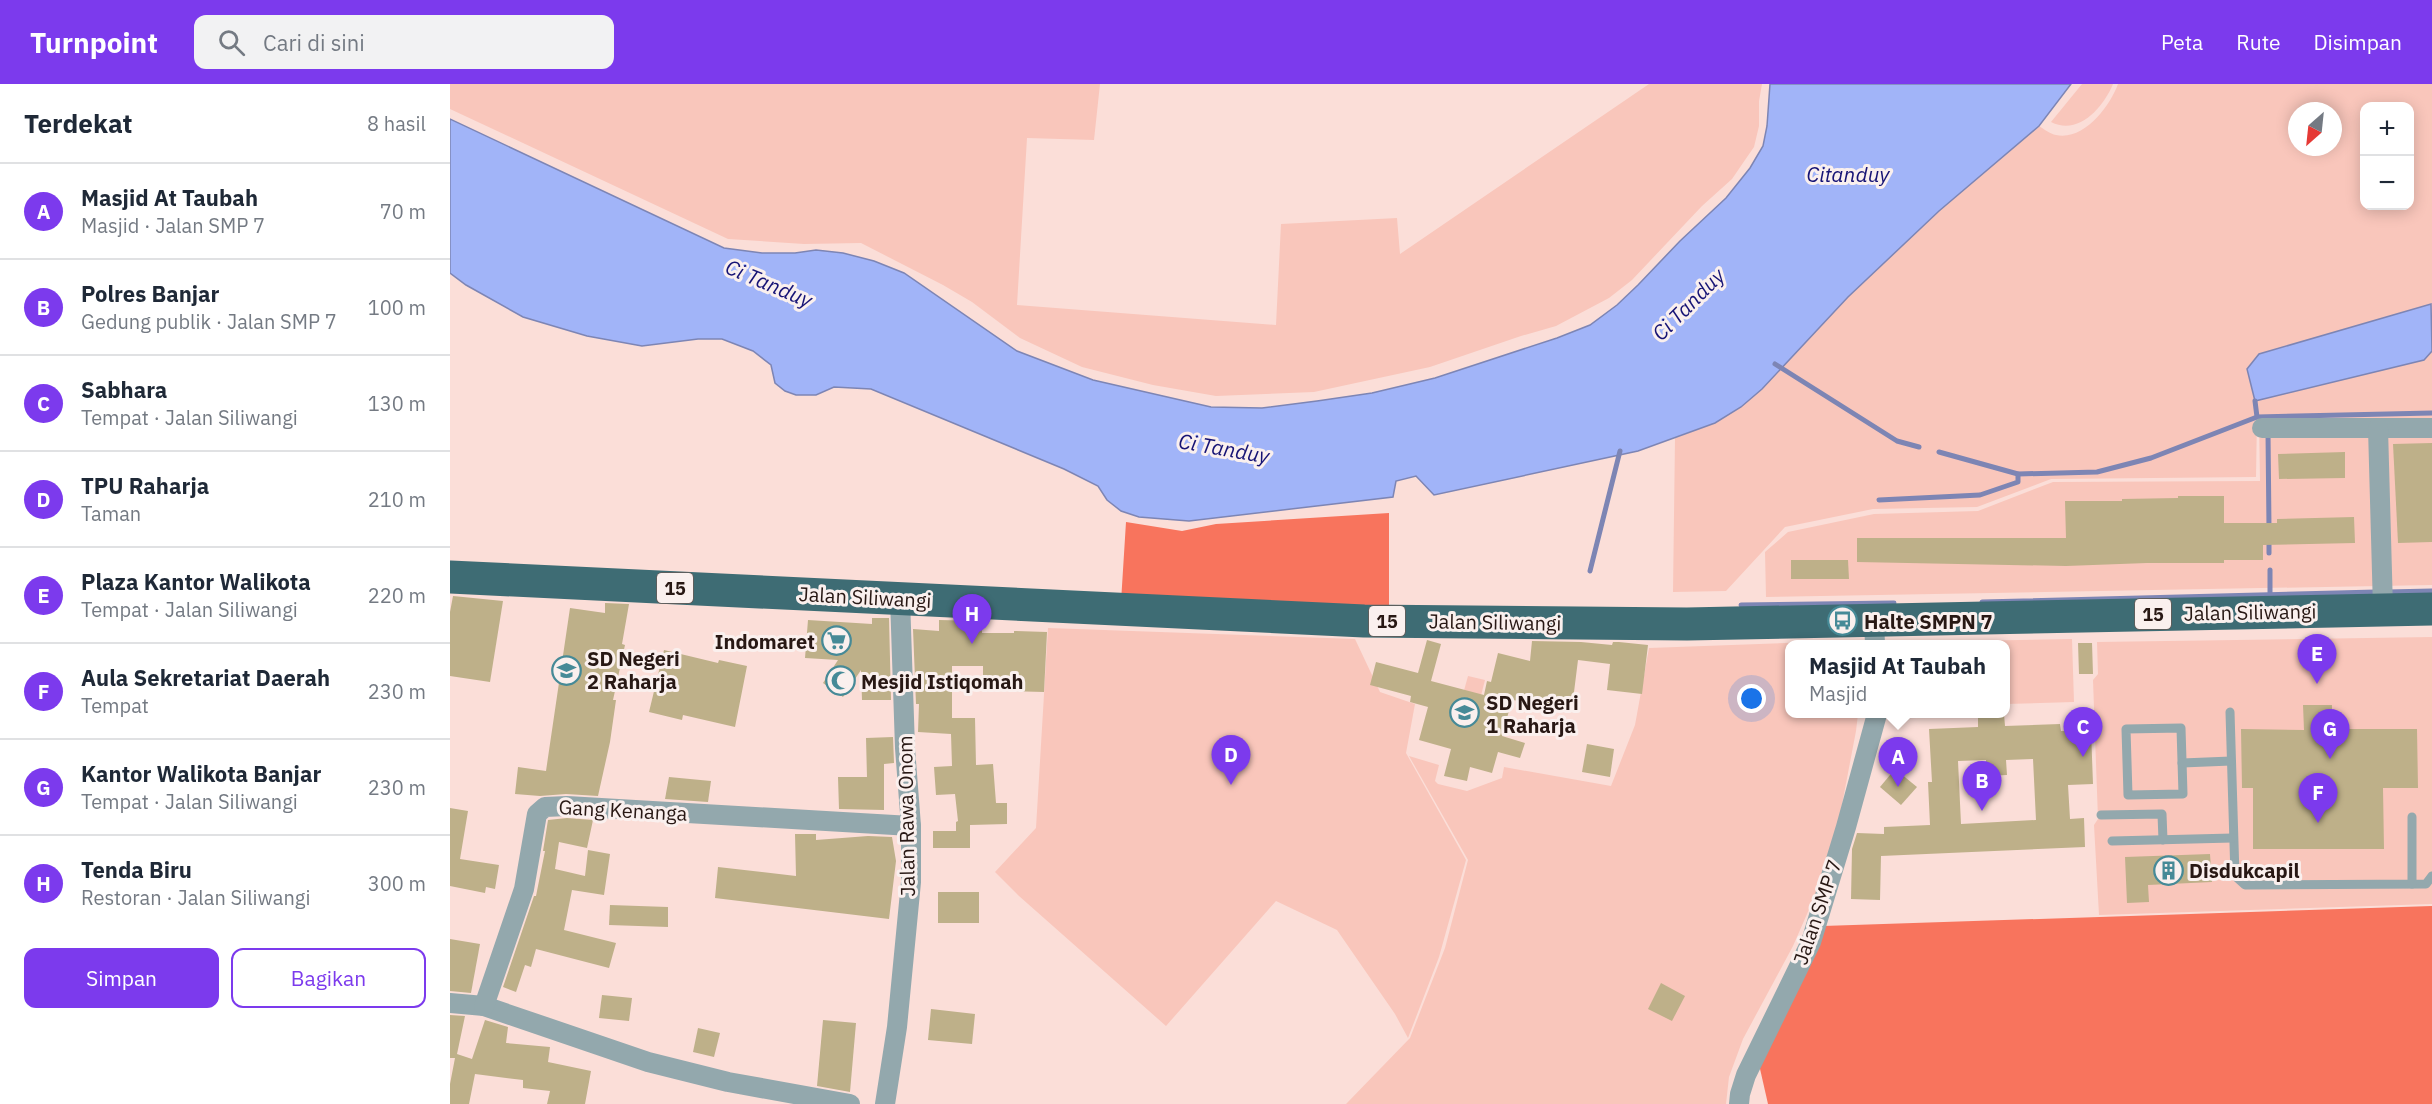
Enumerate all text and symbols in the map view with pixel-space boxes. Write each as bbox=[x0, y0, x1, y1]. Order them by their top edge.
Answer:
search box bbox=[194, 15, 614, 69]
text: Turnpoint bbox=[30, 24, 158, 61]
icon: search bbox=[215, 26, 248, 59]
text: Cari di sini bbox=[263, 28, 365, 57]
text: Peta bbox=[2161, 28, 2203, 56]
text: Rute bbox=[2236, 28, 2281, 56]
text: Disimpan bbox=[2314, 28, 2402, 56]
north arrow bbox=[2288, 102, 2342, 156]
map controls bbox=[2360, 102, 2414, 210]
button: + bbox=[2360, 102, 2414, 156]
text: Terdekat bbox=[24, 106, 133, 140]
text: 8 hasil bbox=[367, 110, 426, 137]
button: − bbox=[2360, 156, 2414, 210]
water label: Citanduy bbox=[1806, 160, 1890, 188]
text: Masjid At Taubah bbox=[81, 183, 258, 212]
text: A bbox=[37, 198, 50, 225]
text: 70 m bbox=[380, 198, 426, 225]
text: Masjid · Jalan SMP 7 bbox=[81, 212, 265, 239]
water label: Ci Tanduy bbox=[721, 252, 817, 314]
water label: Ci Tanduy bbox=[1646, 261, 1731, 346]
text: Polres Banjar bbox=[81, 279, 220, 308]
text: B bbox=[37, 294, 50, 321]
text: 100 m bbox=[368, 294, 426, 321]
text: Gedung publik · Jalan SMP 7 bbox=[81, 308, 337, 335]
text: Sabhara bbox=[81, 375, 167, 404]
text: C bbox=[37, 390, 50, 417]
text: 130 m bbox=[368, 390, 426, 417]
text: Tempat · Jalan Siliwangi bbox=[81, 404, 298, 431]
water label: Ci Tanduy bbox=[1176, 426, 1272, 470]
text: TPU Raharja bbox=[81, 471, 209, 500]
text: D bbox=[37, 486, 50, 513]
text: 210 m bbox=[368, 486, 426, 513]
text: Taman bbox=[81, 500, 141, 527]
text: Plaza Kantor Walikota bbox=[81, 567, 311, 596]
road number: 15 bbox=[657, 573, 693, 603]
street label: Jalan Siliwangi bbox=[798, 580, 932, 614]
text: E bbox=[37, 582, 50, 609]
text: 220 m bbox=[368, 582, 426, 609]
pin: H bbox=[952, 594, 992, 644]
text: Tempat · Jalan Siliwangi bbox=[81, 596, 298, 623]
street label: Jalan Siliwangi bbox=[2183, 597, 2317, 627]
road number: 15 bbox=[2135, 599, 2171, 629]
bus stop icon: Halte SMPN 7 bbox=[1827, 605, 1859, 637]
road number: 15 bbox=[1369, 606, 1405, 636]
street label: Jalan Siliwangi bbox=[1428, 607, 1562, 637]
place label: Halte SMPN 7 bbox=[1864, 608, 1993, 635]
supermarket icon: Indomaret bbox=[820, 625, 852, 657]
place label: Indomaret bbox=[715, 628, 815, 655]
pin: E bbox=[2298, 634, 2336, 684]
popup bbox=[1785, 640, 2010, 718]
place label: SD Negeri 2 Raharja bbox=[587, 645, 680, 695]
text: Masjid At Taubah bbox=[1809, 651, 1986, 680]
school or university icon: SD Negeri 2 Raharja bbox=[550, 654, 582, 686]
text: Aula Sekretariat Daerah bbox=[81, 663, 330, 692]
mosque icon: Mesjid Istiqomah bbox=[824, 665, 856, 697]
place label: Mesjid Istiqomah bbox=[861, 668, 1023, 695]
text: F bbox=[38, 678, 49, 705]
text: 230 m bbox=[368, 678, 426, 705]
text: Masjid bbox=[1809, 680, 1867, 707]
your location bbox=[1737, 684, 1766, 713]
place label: SD Negeri 1 Raharja bbox=[1486, 689, 1579, 739]
text: Tempat bbox=[81, 692, 149, 719]
school or university icon: SD Negeri 1 Raharja bbox=[1449, 697, 1481, 729]
pin: C bbox=[2064, 708, 2102, 757]
pin: G bbox=[2310, 710, 2350, 759]
street label: Jalan Rawa Onom bbox=[891, 735, 921, 897]
pin: D bbox=[1212, 736, 1250, 785]
pin: A bbox=[1878, 738, 1918, 787]
text: Kantor Walikota Banjar bbox=[81, 759, 321, 788]
pin: B bbox=[1962, 762, 2002, 811]
text: G bbox=[36, 774, 51, 801]
text: 230 m bbox=[368, 774, 426, 801]
pin: F bbox=[2298, 774, 2338, 823]
text: Tempat · Jalan Siliwangi bbox=[81, 788, 298, 815]
street label: Gang Kenanga bbox=[558, 793, 688, 827]
building icon: Disdukcapil bbox=[2152, 854, 2184, 886]
text: Tenda Biru bbox=[81, 855, 192, 884]
street label: Jalan SMP 7 bbox=[1786, 856, 1848, 968]
place label: Disdukcapil bbox=[2189, 857, 2299, 884]
text: H bbox=[36, 870, 51, 897]
text: 300 m bbox=[368, 870, 426, 897]
text: Restoran · Jalan Siliwangi bbox=[81, 884, 310, 911]
button: Simpan bbox=[24, 948, 219, 1008]
button: Bagikan bbox=[231, 948, 426, 1008]

